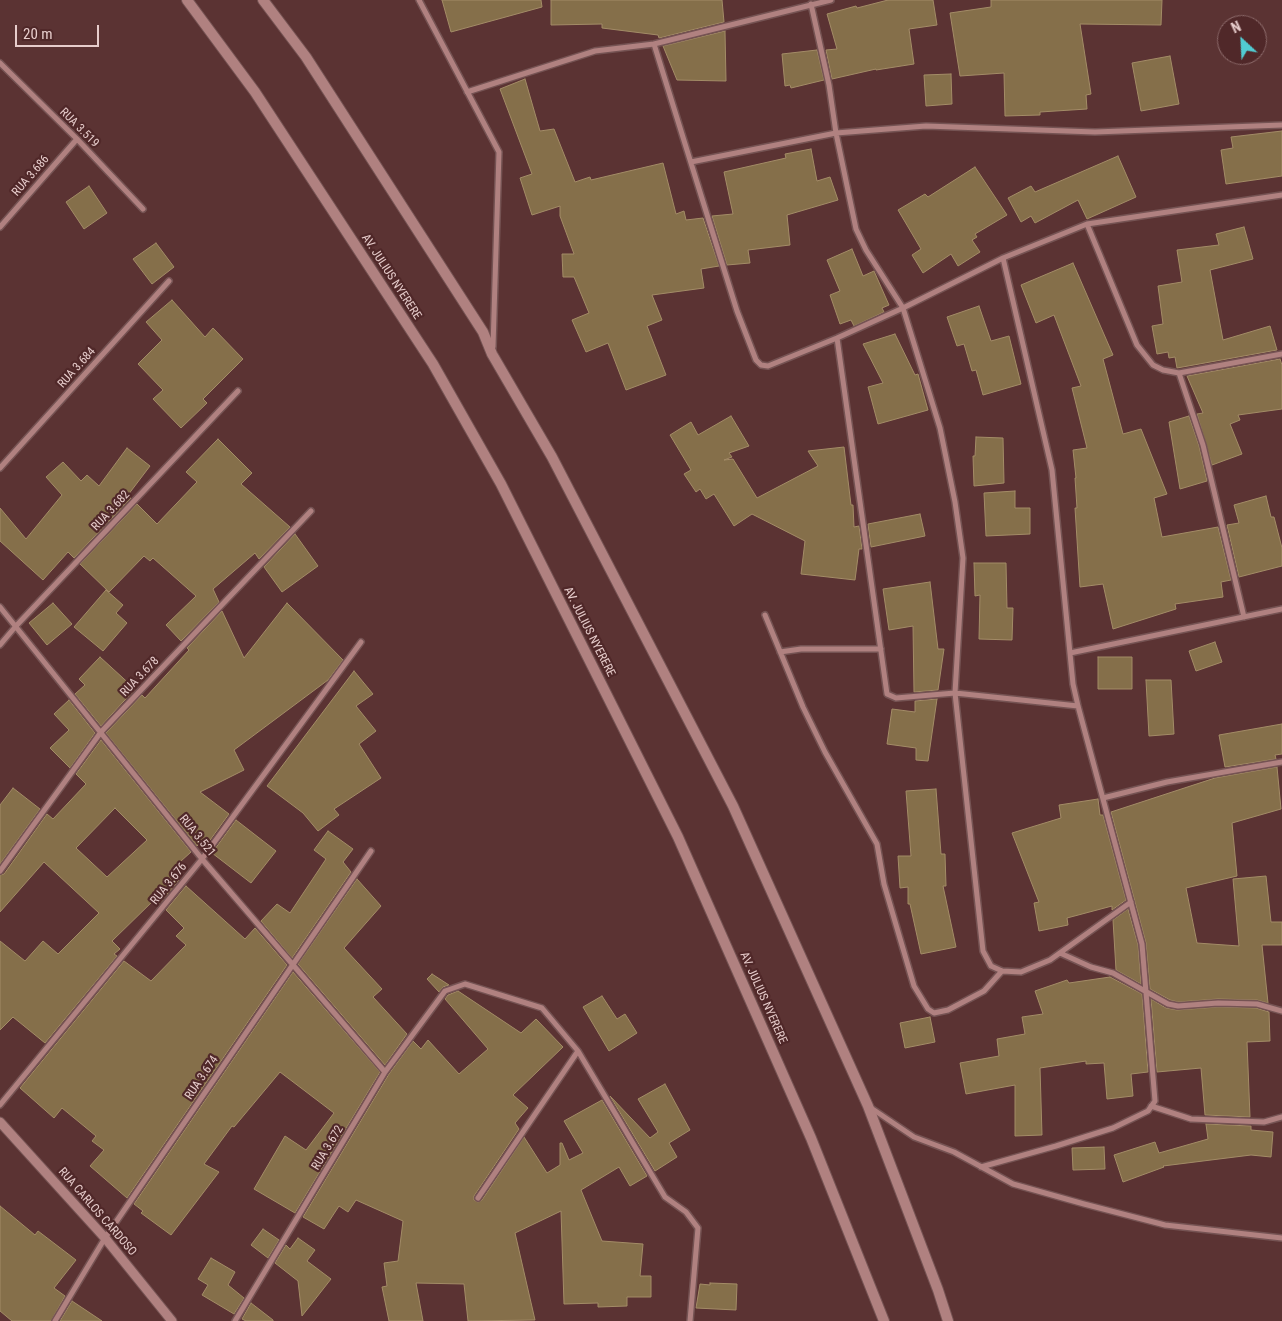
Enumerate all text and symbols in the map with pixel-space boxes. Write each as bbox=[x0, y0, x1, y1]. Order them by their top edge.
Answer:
scale bar bbox=[18, 15, 101, 47]
north arrow bbox=[1217, 15, 1267, 65]
text: N bbox=[1229, 18, 1243, 36]
text: 20 m bbox=[23, 25, 53, 43]
street label: RUA 3.519 bbox=[56, 105, 102, 151]
street label: RUA 3.686 bbox=[9, 153, 53, 199]
street label: AV. JULIUS NYERERE bbox=[358, 232, 424, 322]
street label: RUA 3.684 bbox=[55, 345, 99, 391]
street label: RUA 3.682 bbox=[89, 488, 133, 534]
street label: AV. JULIUS NYERERE bbox=[560, 585, 618, 679]
street label: RUA 3.678 bbox=[118, 654, 162, 700]
street label: RUA 3.521 bbox=[176, 812, 218, 860]
street label: RUA 3.676 bbox=[148, 860, 190, 908]
street label: AV. JULIUS NYERERE bbox=[736, 950, 790, 1046]
street label: RUA 3.674 bbox=[182, 1053, 222, 1103]
street label: RUA 3.672 bbox=[309, 1123, 347, 1173]
street label: RUA CARLOS CARDOSO bbox=[55, 1165, 139, 1259]

